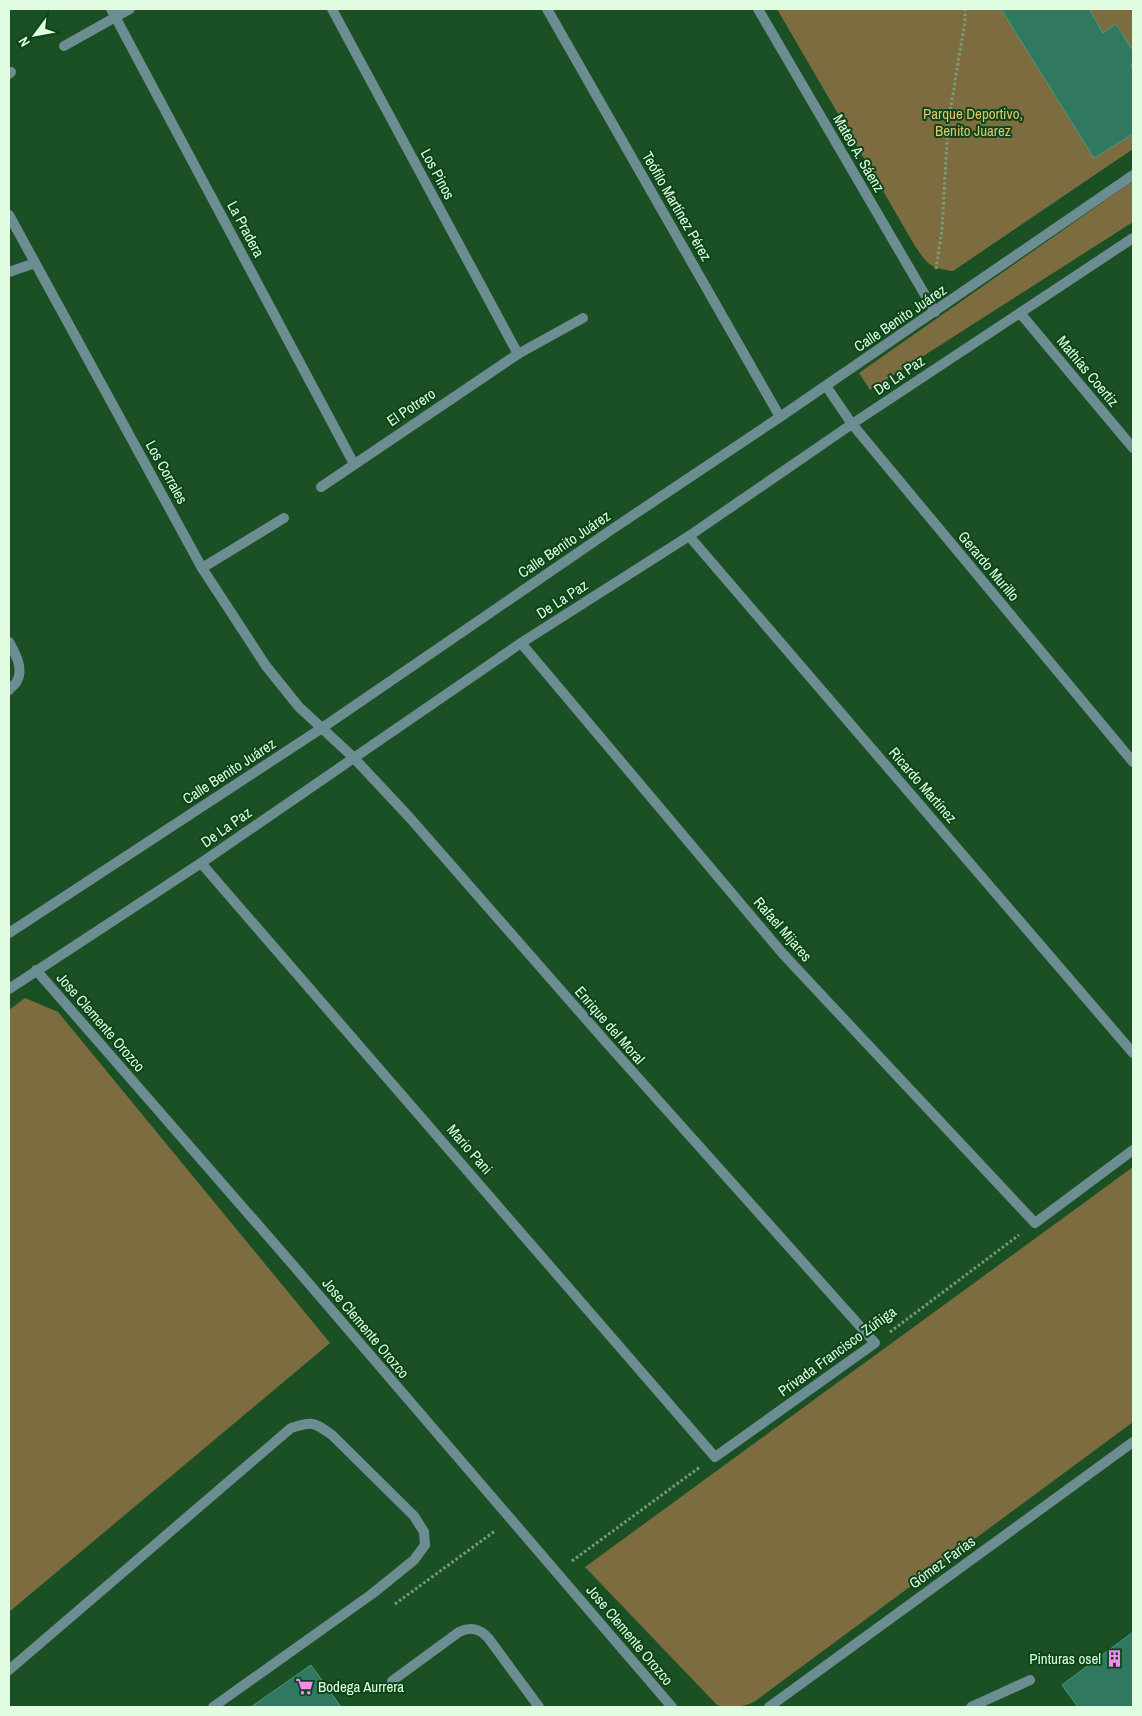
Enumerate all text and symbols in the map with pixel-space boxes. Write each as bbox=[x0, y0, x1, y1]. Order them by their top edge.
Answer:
north arrow bbox=[10, 10, 60, 60]
text: N bbox=[14, 34, 34, 50]
park label: Parque Deportivo, Benito Juarez bbox=[923, 103, 1023, 141]
street label: Mateo A. Sáenz bbox=[828, 110, 890, 196]
street label: Los Pinos bbox=[416, 145, 460, 203]
street label: Teófilo Martínez Pérez bbox=[637, 147, 717, 265]
street label: La Pradera bbox=[222, 197, 270, 261]
street label: Calle Benito Juárez bbox=[850, 279, 950, 357]
street label: Mathías Coertiz bbox=[1052, 331, 1124, 411]
street label: De La Paz bbox=[869, 350, 929, 400]
street label: El Potrero bbox=[382, 383, 440, 431]
street label: Los Corrales bbox=[141, 436, 193, 508]
street label: Calle Benito Juárez bbox=[514, 505, 614, 583]
street label: Gerardo Murillo bbox=[953, 527, 1025, 606]
street label: De La Paz bbox=[532, 575, 592, 623]
street label: Calle Benito Juárez bbox=[178, 733, 280, 809]
street label: Ricardo Martínez bbox=[884, 743, 962, 827]
street label: De La Paz bbox=[196, 802, 256, 852]
street label: Rafael Mijares bbox=[749, 892, 817, 966]
street label: Jose Clemente Orozco bbox=[52, 968, 150, 1076]
street label: Enrique del Moral bbox=[570, 981, 650, 1069]
street label: Mario Pani bbox=[442, 1119, 498, 1179]
street label: Jose Clemente Orozco bbox=[318, 1273, 414, 1383]
street label: Privada Francisco Zúñiga bbox=[774, 1301, 901, 1401]
street label: Gómez Farías bbox=[905, 1531, 979, 1593]
street label: Jose Clemente Orozco bbox=[582, 1580, 678, 1690]
place label: Pinturas osel bbox=[1029, 1648, 1101, 1669]
building icon: Pinturas osel bbox=[1105, 1648, 1125, 1668]
supermarket icon: Bodega Aurrera bbox=[294, 1676, 314, 1696]
place label: Bodega Aurrera bbox=[318, 1676, 404, 1697]

